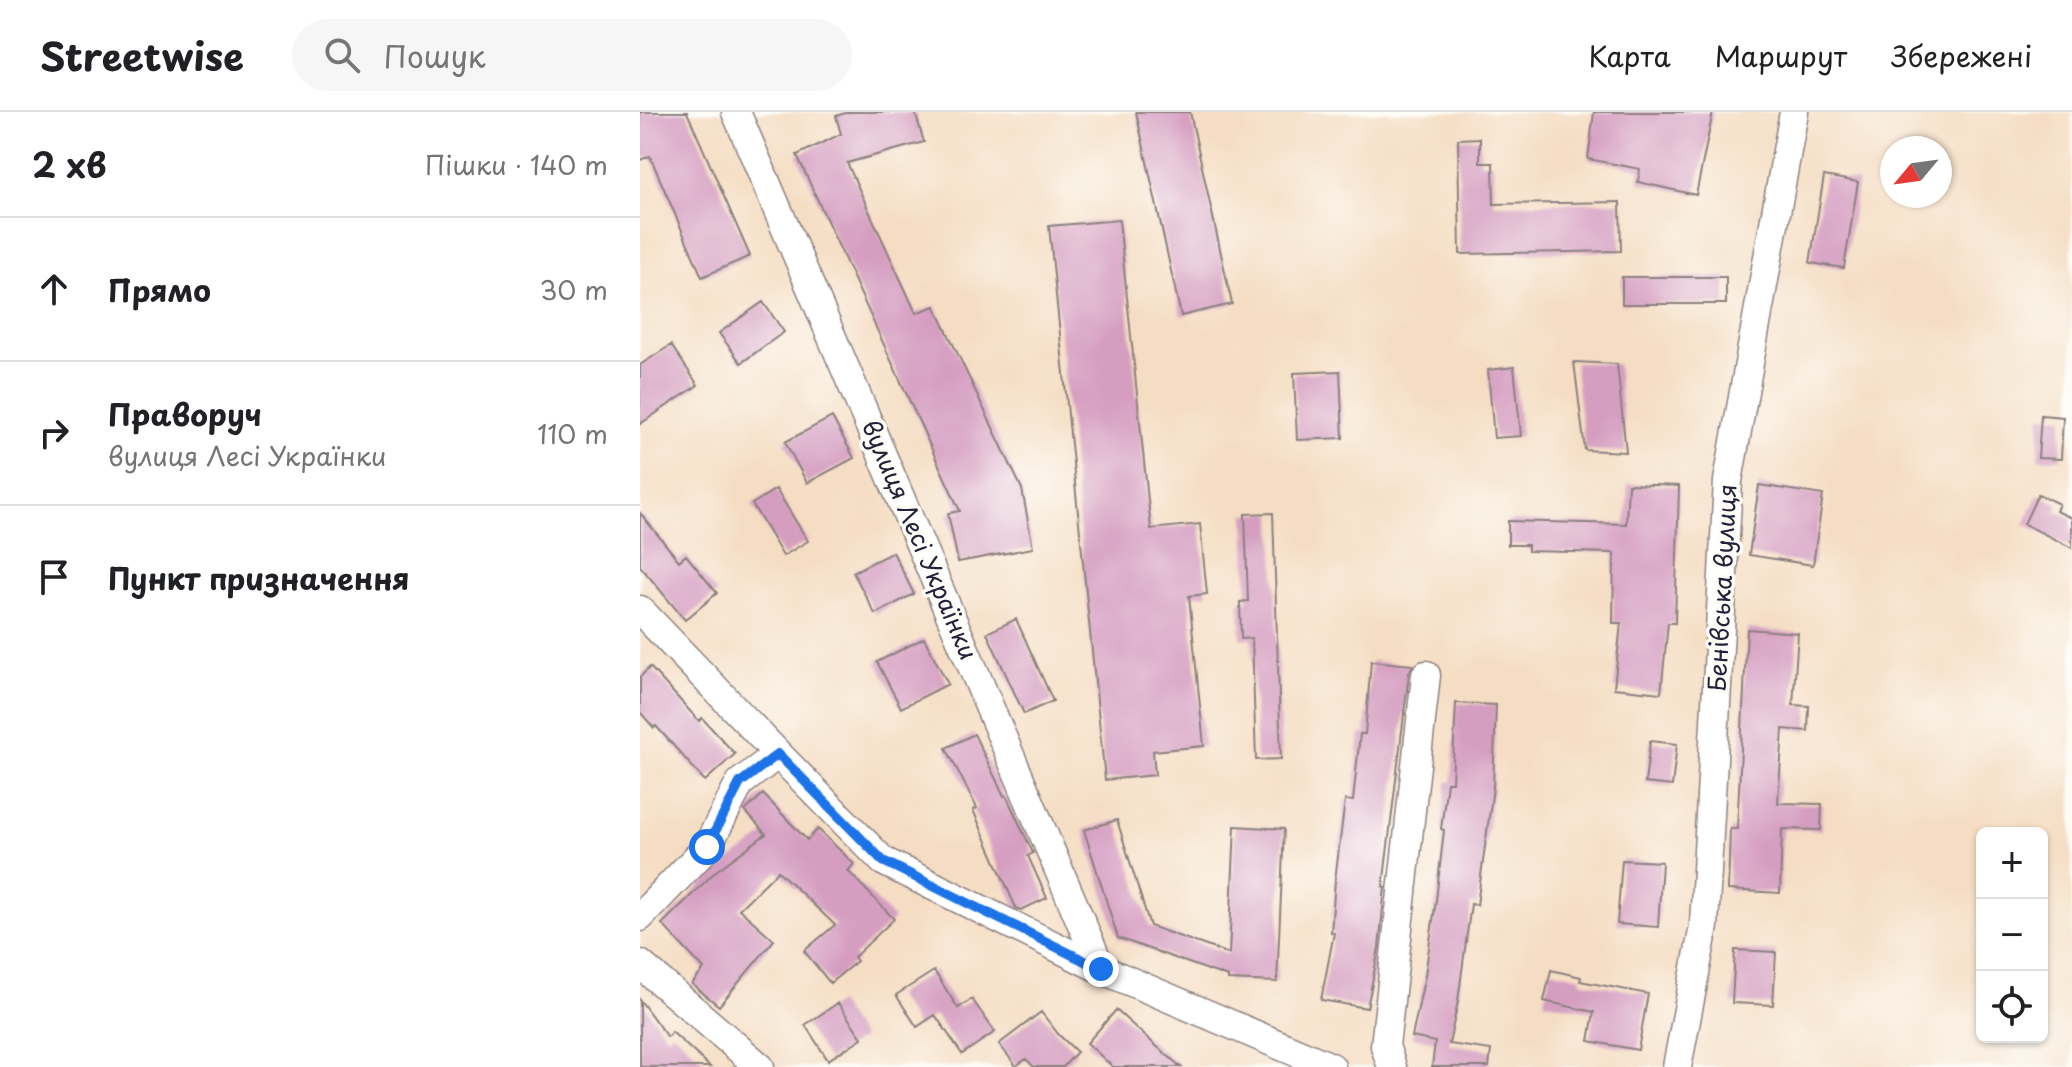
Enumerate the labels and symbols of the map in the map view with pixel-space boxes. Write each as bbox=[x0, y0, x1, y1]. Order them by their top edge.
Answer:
north arrow bbox=[1880, 136, 1952, 208]
street label: вулиця Лесі Українки bbox=[854, 414, 988, 665]
street label: Бенівська вулиця bbox=[1698, 483, 1744, 693]
route start bbox=[689, 829, 725, 865]
route end bbox=[1083, 951, 1119, 987]

